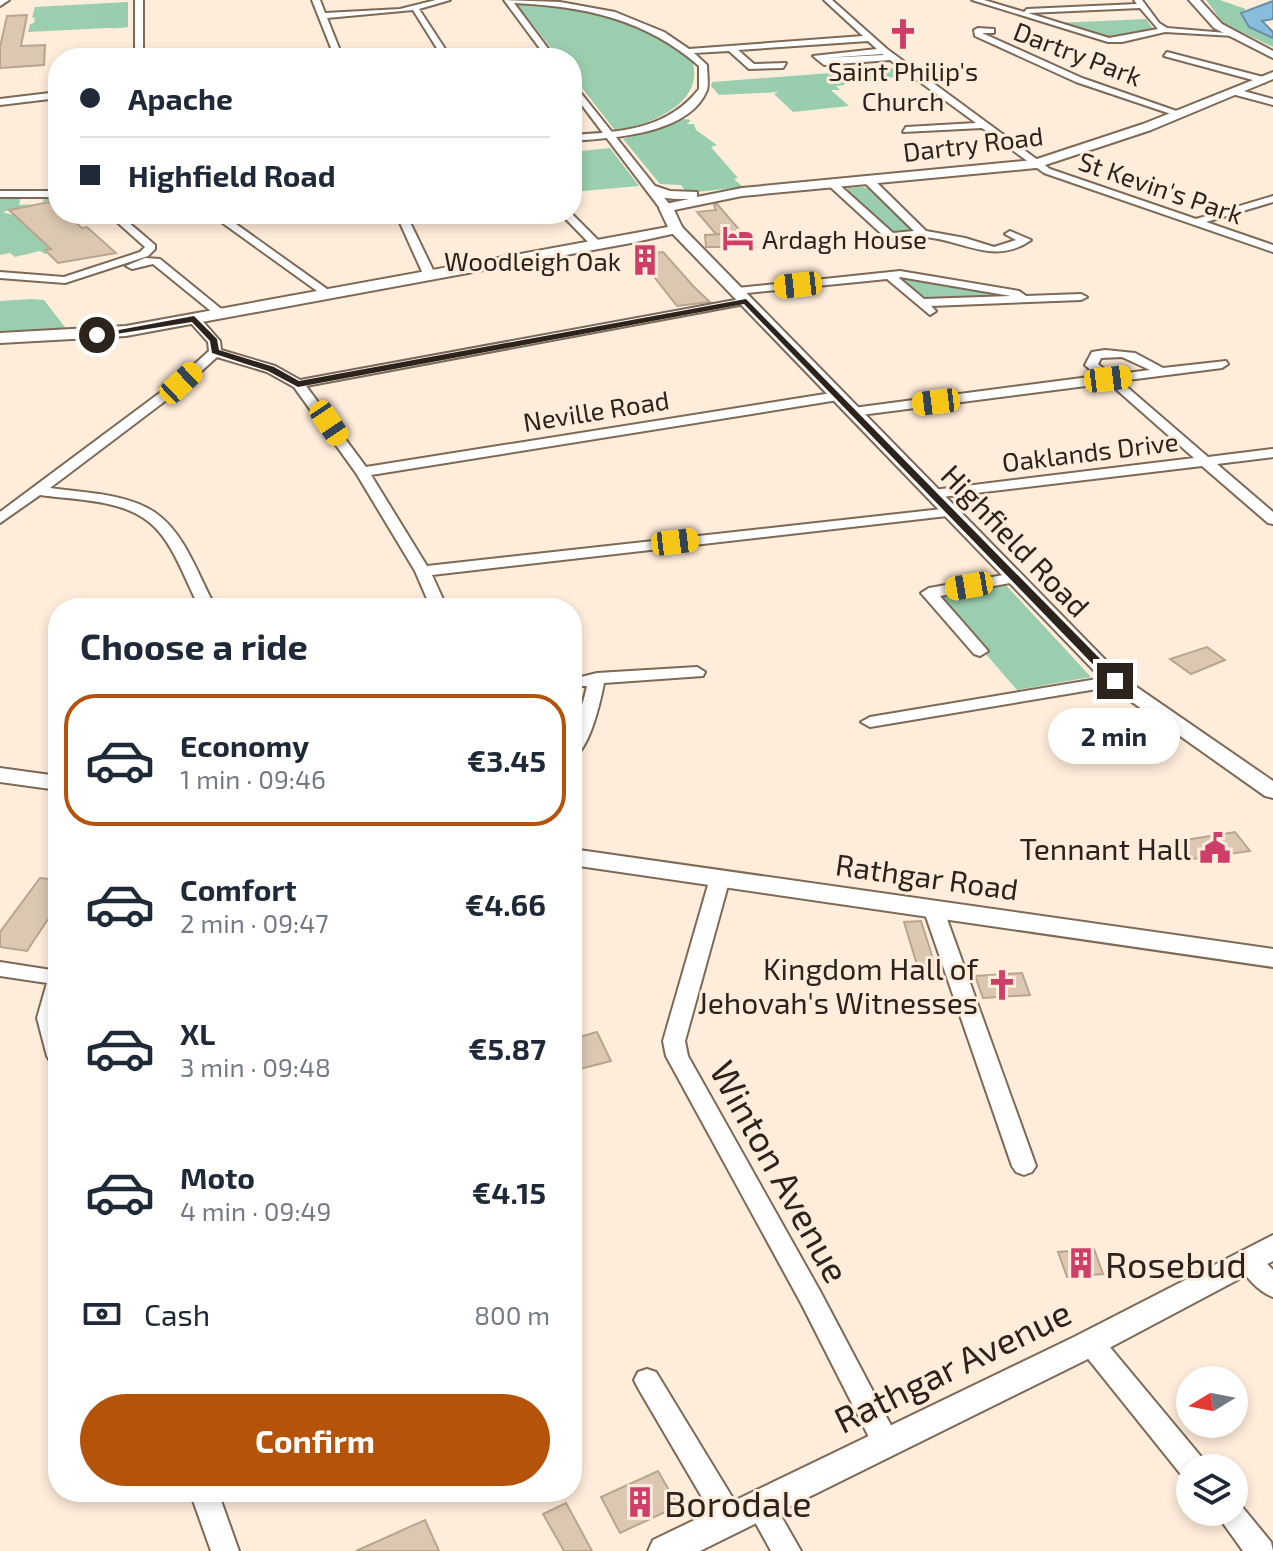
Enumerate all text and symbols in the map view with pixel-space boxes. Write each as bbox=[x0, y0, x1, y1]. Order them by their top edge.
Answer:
street label: Dartry Park bbox=[1010, 14, 1146, 92]
church icon: Saint Philip's Church bbox=[886, 17, 920, 51]
place label: Saint Philip's Church bbox=[828, 55, 978, 116]
text: Apache bbox=[128, 80, 233, 116]
street label: Dartry Road bbox=[901, 119, 1045, 167]
street label: St Kevin's Park bbox=[1075, 144, 1247, 230]
text: Highfield Road bbox=[128, 157, 336, 193]
hotel icon: Ardagh House bbox=[721, 221, 755, 255]
place label: Ardagh House bbox=[762, 223, 927, 254]
building icon: Woodleigh Oak bbox=[628, 243, 662, 277]
place label: Woodleigh Oak bbox=[444, 245, 621, 276]
car bbox=[773, 271, 823, 299]
route start bbox=[79, 317, 115, 353]
car bbox=[155, 358, 207, 408]
car bbox=[1083, 364, 1133, 394]
street label: Neville Road bbox=[521, 383, 671, 437]
car bbox=[911, 387, 961, 417]
car bbox=[306, 396, 352, 450]
street label: Oaklands Drive bbox=[1000, 425, 1180, 477]
street label: Highfield Road bbox=[934, 456, 1098, 624]
car bbox=[650, 527, 700, 557]
car bbox=[943, 570, 995, 602]
text: Choose a ride bbox=[80, 624, 308, 667]
route end bbox=[1097, 663, 1133, 699]
callout: 2 min bbox=[1049, 709, 1181, 765]
text: 2 min bbox=[1081, 720, 1147, 751]
icon: car bbox=[84, 724, 156, 796]
text: Economy bbox=[180, 727, 309, 763]
text: €3.45 bbox=[467, 742, 546, 778]
text: 1 min · 09:46 bbox=[180, 763, 326, 794]
place label: Tennant Hall bbox=[1020, 830, 1191, 866]
public building icon: Tennant Hall bbox=[1198, 831, 1232, 865]
street label: Rathgar Road bbox=[833, 845, 1021, 907]
icon: car bbox=[84, 868, 156, 940]
text: Comfort bbox=[180, 871, 297, 907]
text: €4.66 bbox=[465, 886, 546, 922]
text: 2 min · 09:47 bbox=[180, 907, 328, 938]
place label: Kingdom Hall of Jehovah's Witnesses bbox=[698, 950, 979, 1020]
church icon: Kingdom Hall of Jehovah's Witnesses bbox=[985, 968, 1019, 1002]
icon: car bbox=[84, 1012, 156, 1084]
text: XL bbox=[180, 1015, 215, 1051]
text: €5.87 bbox=[468, 1030, 546, 1066]
text: 3 min · 09:48 bbox=[180, 1051, 331, 1082]
street label: Winton Avenue bbox=[702, 1053, 860, 1289]
icon: car bbox=[84, 1156, 156, 1228]
text: Moto bbox=[180, 1159, 255, 1195]
text: €4.15 bbox=[472, 1174, 546, 1210]
text: 4 min · 09:49 bbox=[180, 1195, 331, 1226]
place label: Rosebud bbox=[1105, 1242, 1247, 1285]
building icon: Rosebud bbox=[1064, 1246, 1098, 1280]
street label: Rathgar Avenue bbox=[827, 1289, 1077, 1441]
icon: cash bbox=[80, 1292, 124, 1336]
text: Cash bbox=[144, 1296, 210, 1332]
text: 800 m bbox=[474, 1299, 550, 1330]
north arrow bbox=[1176, 1366, 1248, 1438]
map controls bbox=[1176, 1366, 1248, 1526]
button: Confirm bbox=[80, 1394, 550, 1486]
button: layers bbox=[1176, 1454, 1248, 1526]
place label: Borodale bbox=[664, 1481, 812, 1524]
building icon: Borodale bbox=[623, 1485, 657, 1519]

